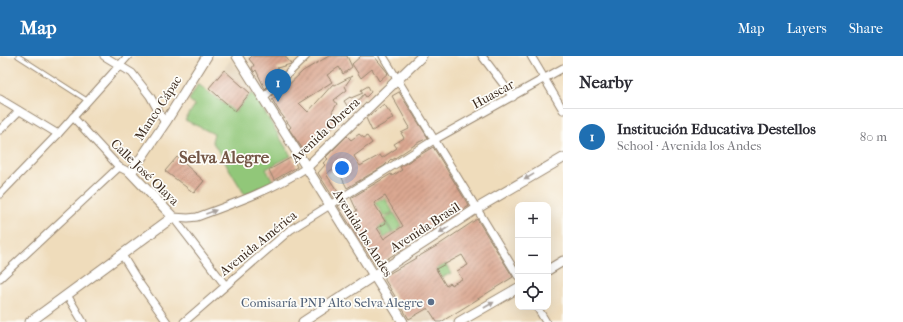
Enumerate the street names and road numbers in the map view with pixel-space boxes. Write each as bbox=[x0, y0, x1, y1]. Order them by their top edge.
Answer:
street label: Manco Cápac bbox=[132, 73, 185, 143]
street label: Huascar bbox=[469, 76, 517, 112]
street label: Avenida Obrera bbox=[287, 94, 363, 166]
street label: Calle José Olaya bbox=[108, 136, 183, 209]
street label: Avenida los Andes bbox=[330, 186, 396, 280]
street label: Avenida Brasil bbox=[386, 199, 463, 256]
street label: Avenida América bbox=[216, 207, 300, 279]

